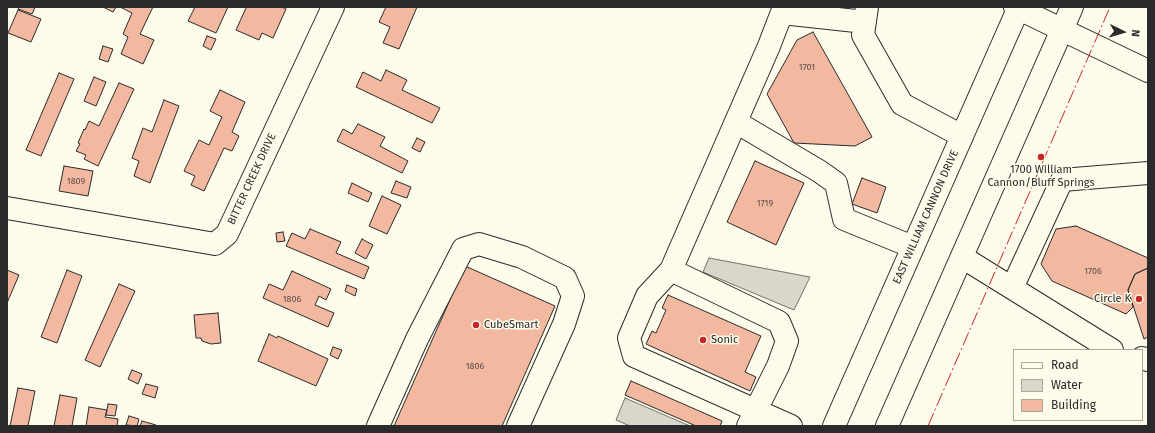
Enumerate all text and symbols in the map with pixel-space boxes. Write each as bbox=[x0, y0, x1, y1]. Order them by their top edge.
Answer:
north arrow bbox=[1103, 12, 1143, 52]
text: N bbox=[1129, 29, 1142, 37]
house number: 1701 bbox=[799, 62, 815, 72]
street label: BITTER CREEK DRIVE bbox=[225, 131, 279, 227]
street label: EAST WILLIAM CANNON DRIVE bbox=[890, 148, 962, 286]
marker: 1700 William Cannon/Bluff Springs bbox=[1036, 152, 1046, 162]
place label: 1700 William Cannon/Bluff Springs bbox=[987, 163, 1095, 189]
house number: 1809 bbox=[67, 176, 85, 186]
house number: 1719 bbox=[757, 198, 773, 208]
house number: 1706 bbox=[1084, 266, 1102, 276]
place label: Circle K bbox=[1094, 292, 1131, 306]
house number: 1806 bbox=[283, 294, 301, 304]
marker: Circle K bbox=[1134, 294, 1144, 304]
place label: CubeSmart bbox=[484, 318, 539, 332]
marker: CubeSmart bbox=[471, 320, 481, 330]
place label: Sonic bbox=[711, 333, 738, 347]
marker: Sonic bbox=[698, 335, 708, 345]
legend bbox=[1013, 349, 1143, 421]
text: Road bbox=[1051, 358, 1079, 372]
house number: 1806 bbox=[466, 361, 484, 371]
text: Water bbox=[1051, 378, 1082, 392]
text: Building bbox=[1051, 398, 1096, 412]

